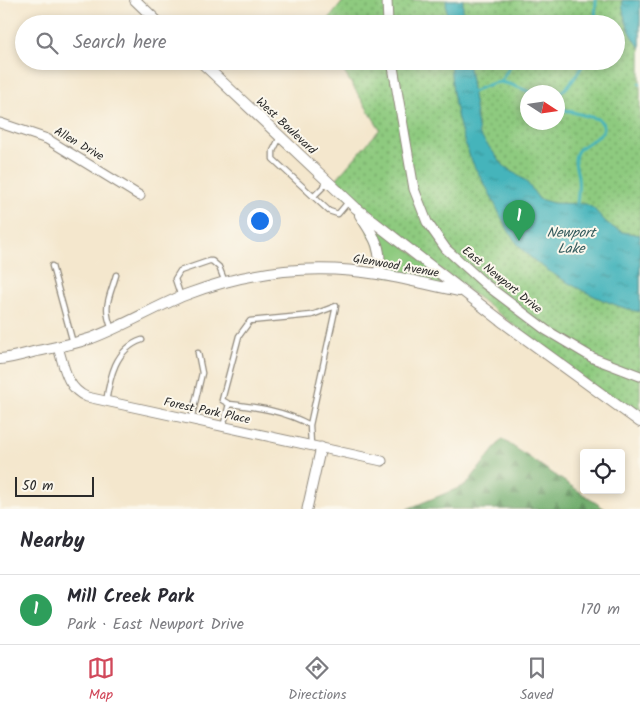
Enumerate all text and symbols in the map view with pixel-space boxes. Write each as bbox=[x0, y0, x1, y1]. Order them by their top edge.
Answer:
search box bbox=[15, 15, 625, 70]
text: Search here bbox=[73, 28, 167, 58]
icon: search bbox=[33, 29, 61, 57]
north arrow bbox=[520, 85, 565, 130]
street label: West Boulevard bbox=[251, 93, 321, 160]
street label: Allen Drive bbox=[51, 122, 108, 166]
pin: 1 bbox=[503, 200, 535, 241]
your location bbox=[247, 208, 273, 234]
water label: Newport Lake bbox=[547, 222, 598, 260]
street label: East Newport Drive bbox=[458, 242, 547, 319]
street label: Glenwood Avenue bbox=[351, 249, 441, 283]
street label: Forest Park Place bbox=[162, 393, 253, 430]
map controls bbox=[580, 449, 625, 494]
button: locate bbox=[580, 449, 625, 494]
scale bar bbox=[15, 474, 94, 497]
text: 50 m bbox=[22, 475, 53, 497]
text: Nearby bbox=[20, 525, 85, 558]
text: Mill Creek Park bbox=[67, 582, 194, 612]
text: 1 bbox=[34, 597, 38, 622]
text: 170 m bbox=[580, 597, 620, 622]
text: Park · East Newport Drive bbox=[67, 612, 244, 637]
tab: Map bbox=[87, 654, 115, 706]
tab: Directions bbox=[288, 654, 346, 706]
tab: Saved bbox=[520, 654, 553, 706]

